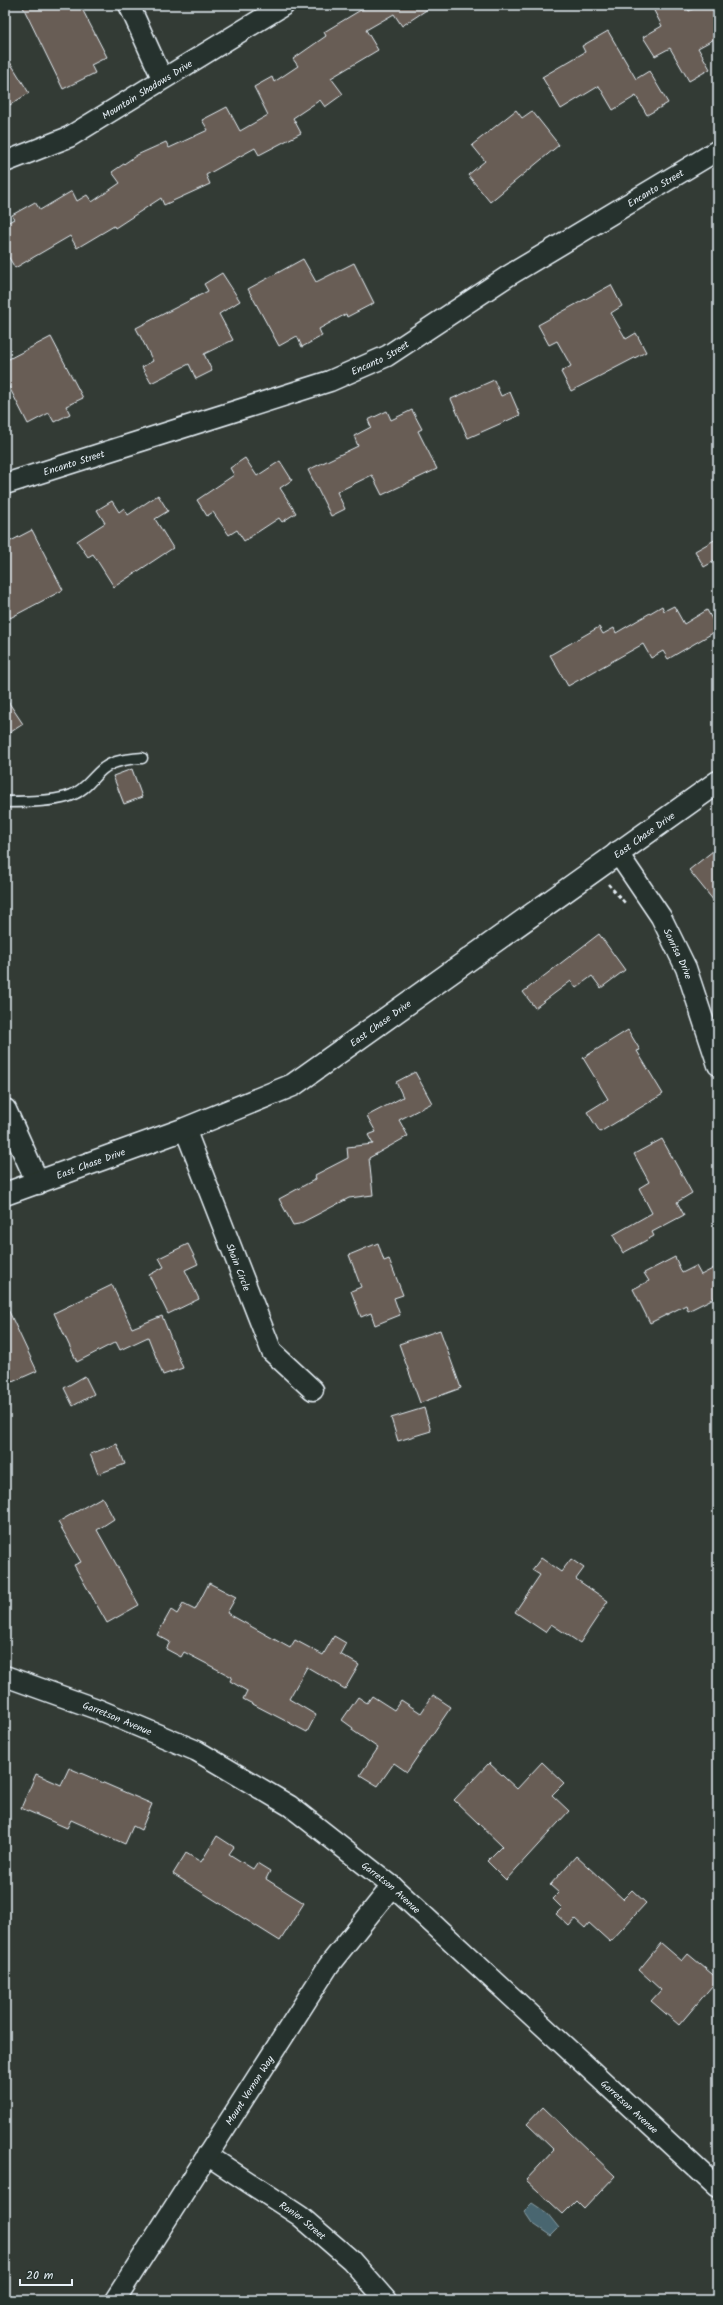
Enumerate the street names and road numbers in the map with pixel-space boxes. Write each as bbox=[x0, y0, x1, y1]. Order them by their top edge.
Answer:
street label: Mountain Shadows Drive bbox=[99, 56, 196, 124]
street label: Encanto Street bbox=[624, 165, 687, 212]
street label: Encanto Street bbox=[349, 337, 413, 380]
street label: Encanto Street bbox=[41, 446, 107, 480]
street label: East Chase Drive bbox=[610, 808, 679, 863]
street label: Sonrisa Drive bbox=[659, 926, 696, 982]
street label: East Chase Drive bbox=[347, 996, 415, 1051]
street label: East Chase Drive bbox=[54, 1144, 128, 1184]
street label: Shain Circle bbox=[221, 1241, 255, 1294]
street label: Garretson Avenue bbox=[80, 1698, 155, 1740]
street label: Garretson Avenue bbox=[358, 1858, 424, 1918]
street label: Mount Vernon Way bbox=[222, 2052, 278, 2129]
street label: Garretson Avenue bbox=[597, 2076, 662, 2138]
street label: Ranier Street bbox=[276, 2198, 329, 2244]

